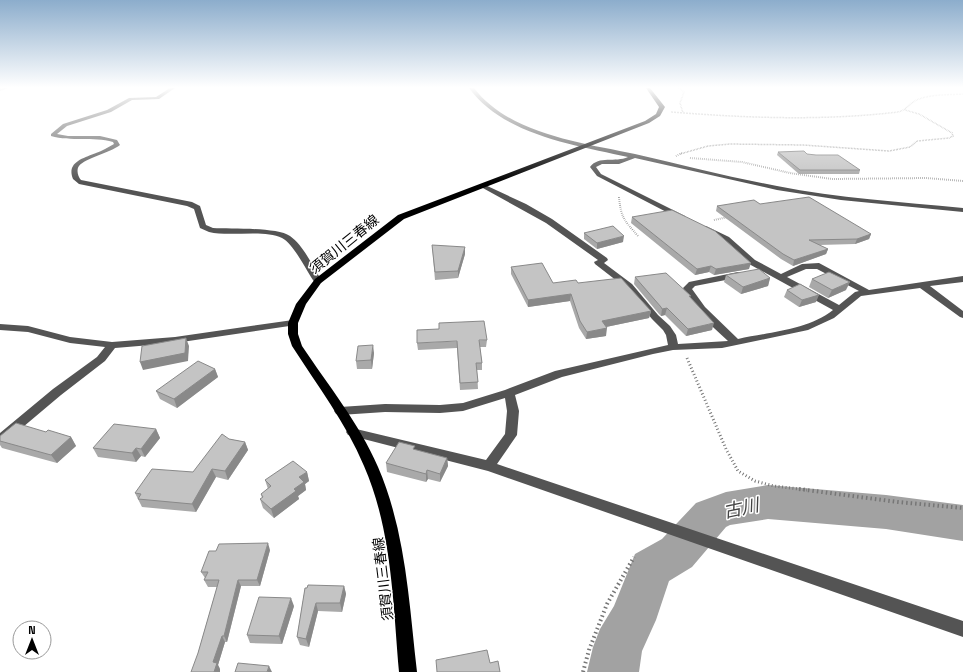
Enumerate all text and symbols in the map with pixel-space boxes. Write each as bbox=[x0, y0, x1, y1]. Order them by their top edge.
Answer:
street label: 須賀川三春線 bbox=[306, 211, 382, 277]
water label: 古川 bbox=[721, 493, 763, 523]
street label: 須賀川三春線 bbox=[369, 536, 397, 622]
north arrow bbox=[12, 620, 52, 660]
text: N bbox=[28, 623, 36, 637]

